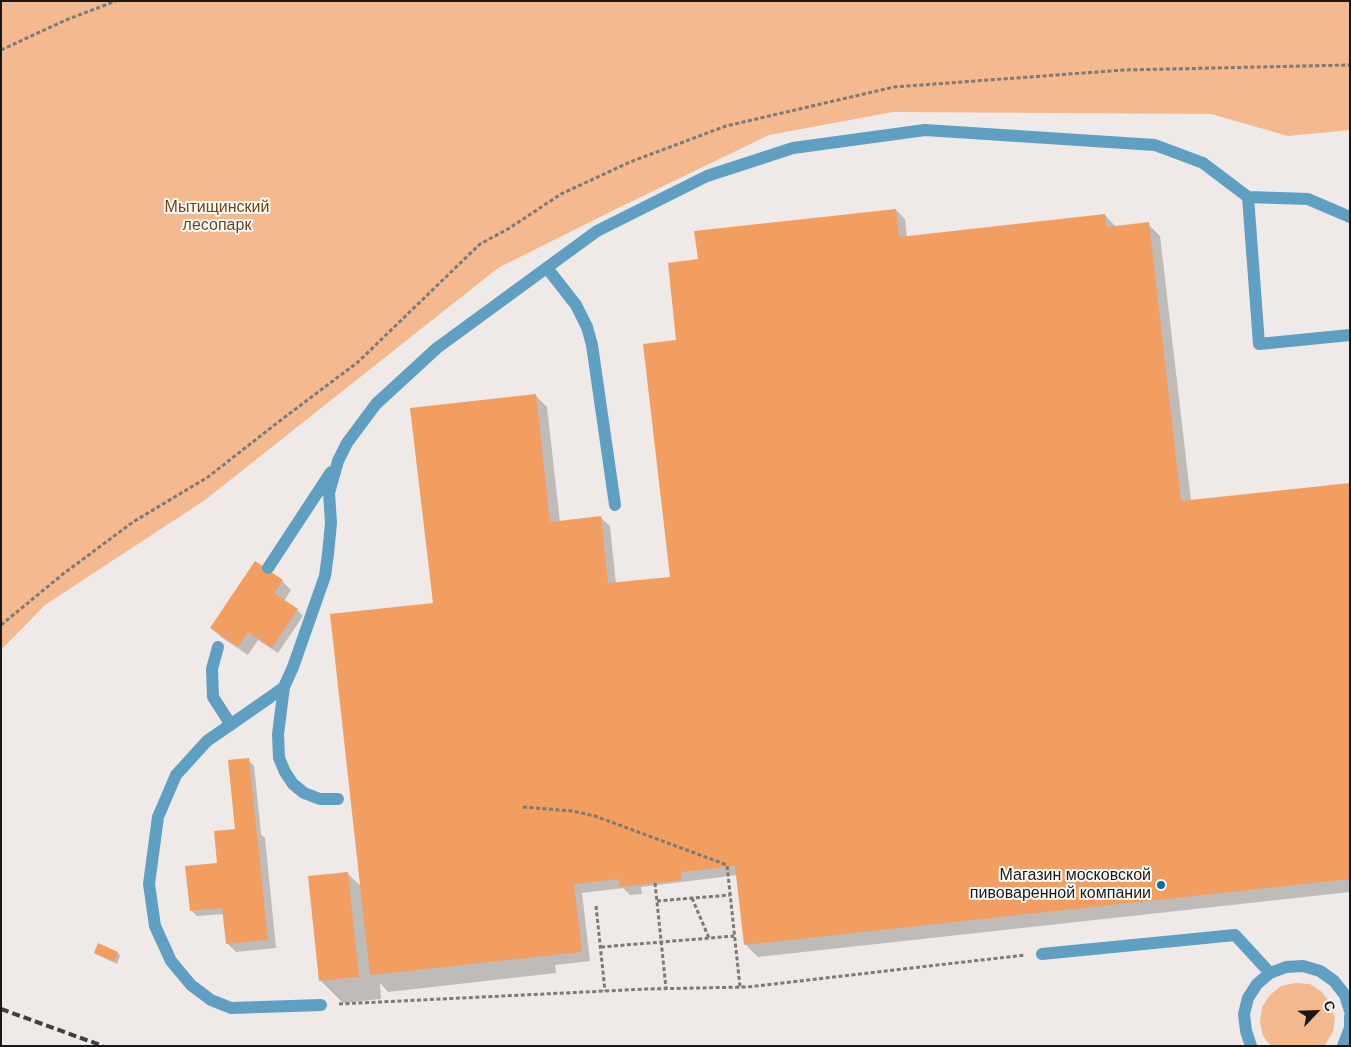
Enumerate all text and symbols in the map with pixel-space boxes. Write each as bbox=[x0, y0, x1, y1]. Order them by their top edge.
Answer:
park label: Мытищинский лесопарк bbox=[165, 198, 269, 236]
place label: Магазин московской пивоваренной компании bbox=[970, 866, 1151, 904]
marker: Магазин московской пивоваренной компании bbox=[1155, 879, 1167, 891]
north arrow bbox=[1291, 987, 1341, 1037]
text: С bbox=[1320, 998, 1339, 1014]

